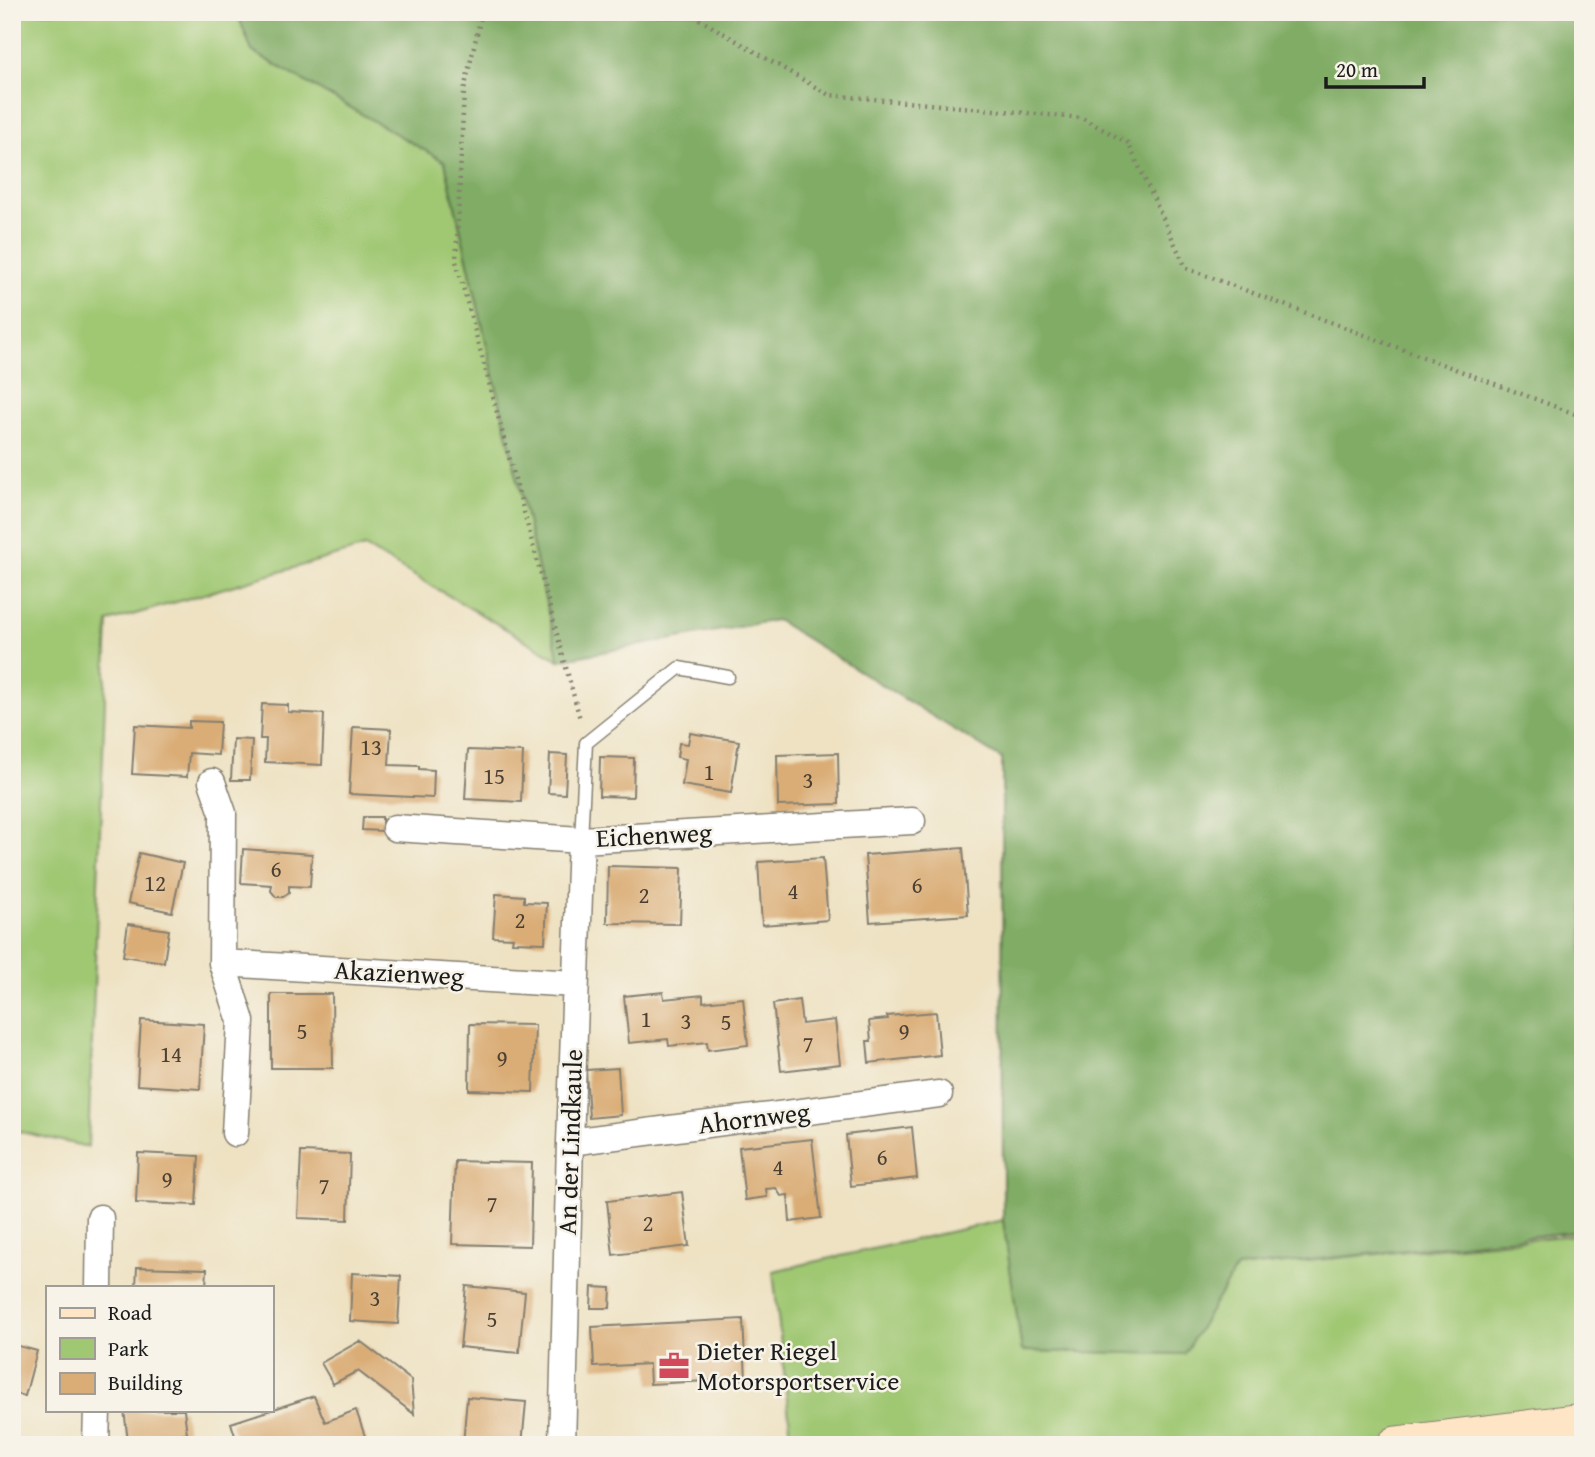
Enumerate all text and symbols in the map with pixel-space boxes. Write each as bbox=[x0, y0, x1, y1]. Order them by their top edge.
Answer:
scale bar bbox=[1326, 46, 1424, 90]
text: 20 m bbox=[1336, 54, 1378, 85]
house number: 13 bbox=[360, 730, 382, 763]
house number: 1 bbox=[703, 755, 715, 788]
house number: 15 bbox=[483, 759, 505, 792]
house number: 3 bbox=[802, 763, 814, 796]
street label: Eichenweg bbox=[595, 812, 713, 857]
house number: 6 bbox=[270, 852, 282, 885]
house number: 12 bbox=[144, 866, 166, 899]
house number: 6 bbox=[911, 868, 923, 901]
house number: 4 bbox=[787, 874, 799, 907]
house number: 2 bbox=[638, 878, 650, 911]
house number: 2 bbox=[514, 903, 526, 936]
street label: Akazienweg bbox=[333, 950, 465, 995]
house number: 1 bbox=[640, 1002, 652, 1035]
house number: 3 bbox=[680, 1004, 692, 1037]
house number: 5 bbox=[720, 1005, 732, 1038]
house number: 5 bbox=[296, 1014, 308, 1047]
house number: 9 bbox=[898, 1014, 910, 1047]
house number: 7 bbox=[802, 1027, 814, 1060]
house number: 14 bbox=[160, 1037, 182, 1070]
house number: 9 bbox=[496, 1041, 508, 1074]
street label: An der Lindkaule bbox=[547, 1048, 592, 1236]
street label: Ahornweg bbox=[696, 1091, 812, 1144]
house number: 6 bbox=[876, 1140, 888, 1173]
house number: 4 bbox=[772, 1150, 784, 1183]
house number: 9 bbox=[161, 1162, 173, 1195]
house number: 7 bbox=[318, 1169, 330, 1202]
house number: 7 bbox=[486, 1187, 498, 1220]
house number: 2 bbox=[642, 1206, 654, 1239]
house number: 3 bbox=[369, 1281, 381, 1314]
legend bbox=[46, 1286, 273, 1412]
text: Road bbox=[108, 1297, 153, 1328]
house number: 5 bbox=[486, 1302, 498, 1335]
place label: Dieter Riegel Motorsportservice bbox=[697, 1331, 899, 1400]
text: Park bbox=[108, 1333, 149, 1364]
office icon: Dieter Riegel Motorsportservice bbox=[657, 1349, 691, 1383]
text: Building bbox=[108, 1367, 183, 1398]

